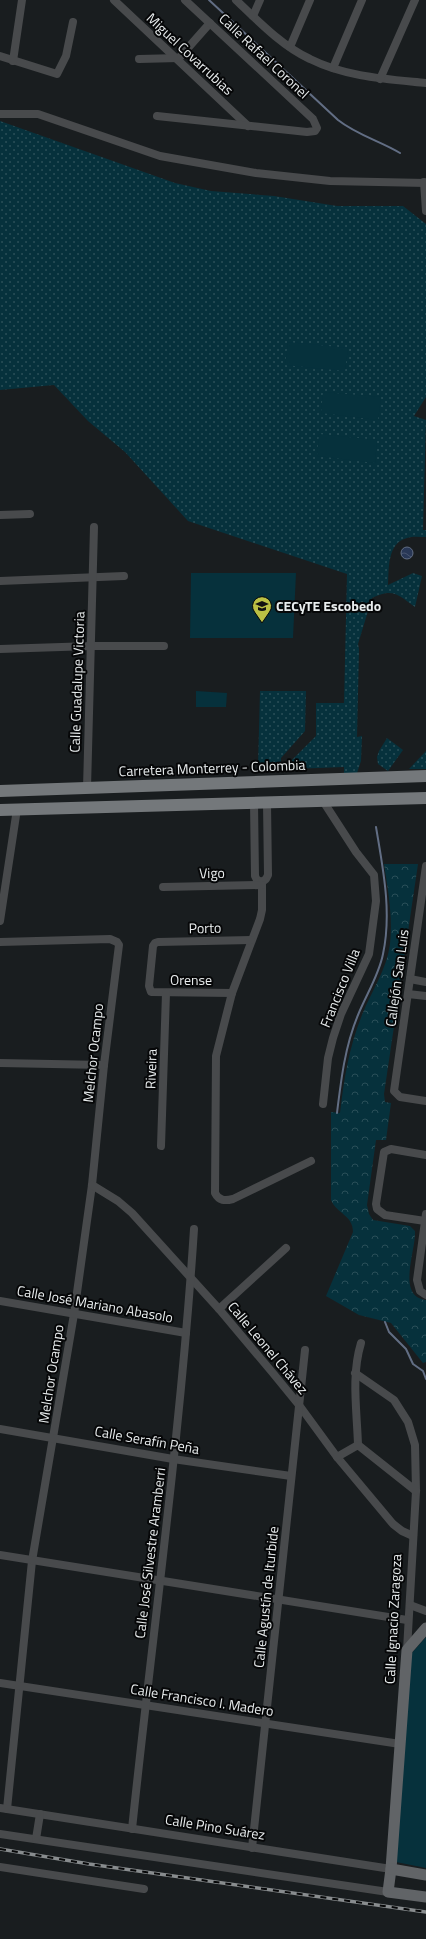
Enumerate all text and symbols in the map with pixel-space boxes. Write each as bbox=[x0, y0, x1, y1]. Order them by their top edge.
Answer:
street label: Miguel Covarrubias bbox=[142, 8, 239, 100]
street label: Calle Rafael Coronel bbox=[214, 8, 314, 103]
school or university icon: CECyTE Escobedo bbox=[251, 595, 273, 623]
place label: CECyTE Escobedo bbox=[276, 595, 381, 616]
street label: Calle Guadalupe Victoria bbox=[64, 611, 89, 753]
street label: Carretera Monterrey - Colombia bbox=[118, 754, 306, 781]
street label: Vigo bbox=[199, 862, 225, 883]
street label: Porto bbox=[188, 917, 222, 938]
street label: Callejón San Luis bbox=[379, 928, 414, 1028]
street label: Francisco Villa bbox=[314, 945, 365, 1030]
street label: Orense bbox=[170, 969, 212, 990]
street label: Melchor Ocampo bbox=[77, 1002, 108, 1104]
street label: Riveira bbox=[139, 1048, 162, 1089]
street label: Calle José Mariano Abasolo bbox=[15, 1279, 175, 1328]
street label: Calle Leonel Chávez bbox=[223, 1297, 314, 1399]
street label: Melchor Ocampo bbox=[32, 1323, 69, 1425]
street label: Calle Serafín Peña bbox=[93, 1420, 201, 1459]
street label: Calle José Silvestre Aramberri bbox=[129, 1466, 170, 1640]
street label: Calle Agustín de Iturbide bbox=[248, 1525, 283, 1669]
street label: Calle Ignacio Zaragoza bbox=[379, 1553, 406, 1685]
street label: Calle Francisco I. Madero bbox=[129, 1678, 275, 1721]
street label: Calle Pino Suárez bbox=[164, 1808, 266, 1845]

